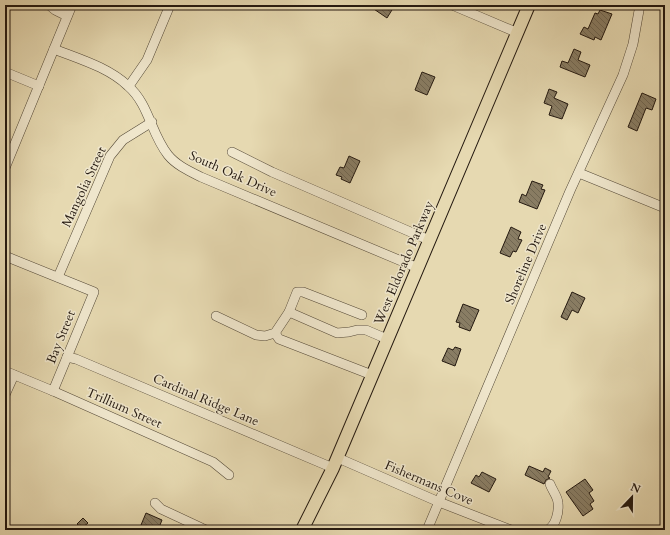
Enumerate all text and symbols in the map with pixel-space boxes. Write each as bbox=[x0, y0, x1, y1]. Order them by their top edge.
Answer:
street label: Mangolia Street bbox=[57, 144, 111, 230]
street label: South Oak Drive bbox=[186, 147, 280, 201]
street label: West Eldorado Parkway bbox=[369, 198, 438, 329]
street label: Shoreline Drive bbox=[501, 221, 551, 307]
street label: Bay Street bbox=[42, 308, 80, 366]
street label: Cardinal Ridge Lane bbox=[150, 369, 262, 431]
street label: Trillium Street bbox=[83, 383, 165, 433]
street label: Fishermans Cove bbox=[382, 456, 476, 510]
north arrow bbox=[612, 477, 652, 517]
text: N bbox=[628, 479, 643, 497]

